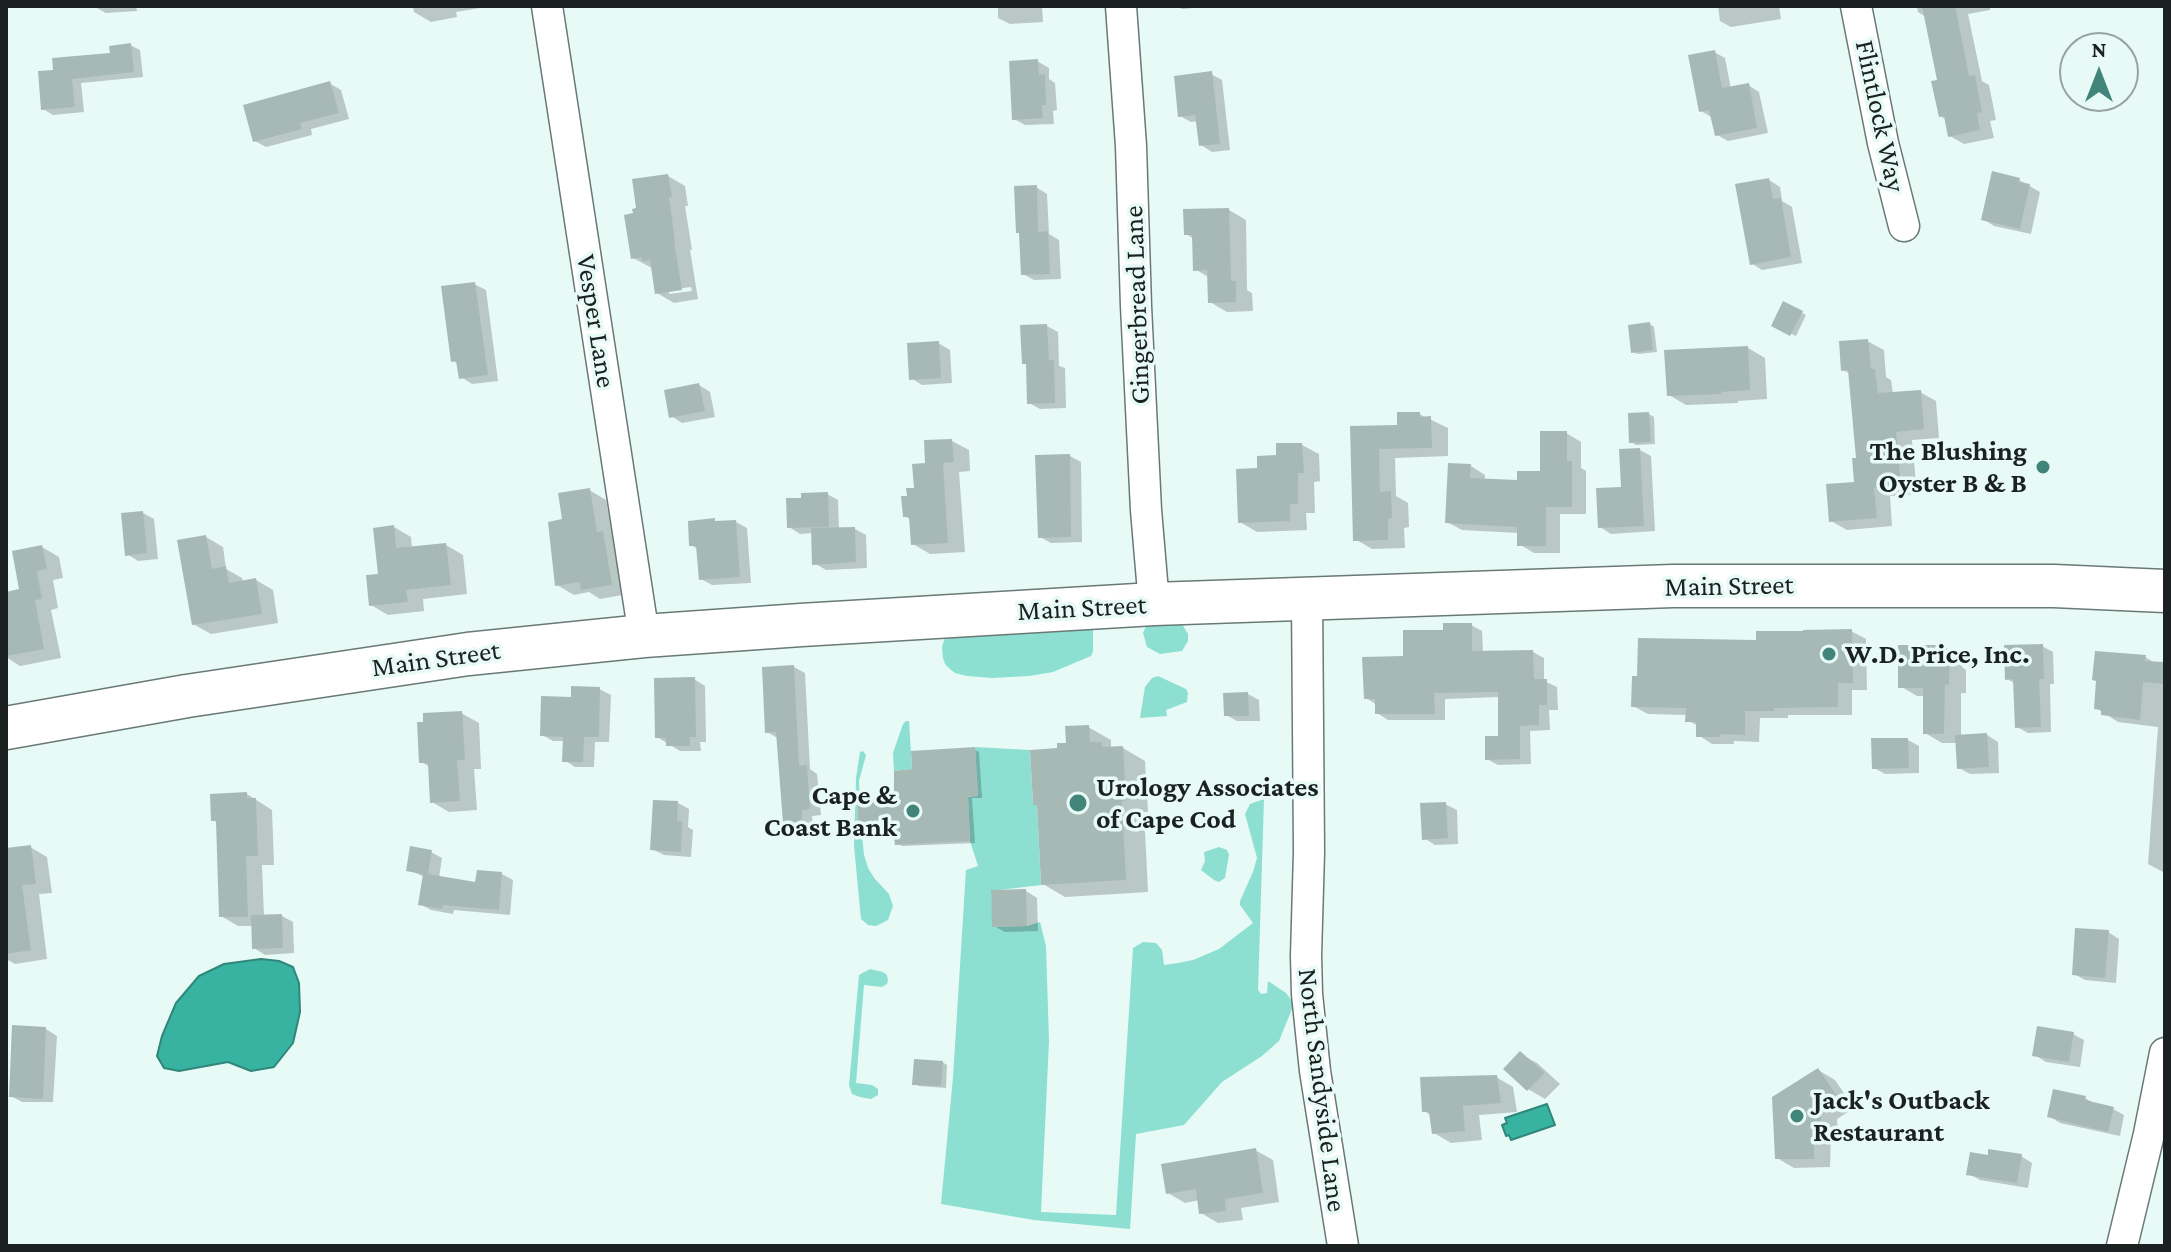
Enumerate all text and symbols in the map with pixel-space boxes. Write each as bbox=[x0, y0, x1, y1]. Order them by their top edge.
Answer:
north arrow bbox=[2059, 32, 2139, 112]
street label: Flintlock Way bbox=[1848, 37, 1912, 195]
text: N bbox=[2092, 37, 2107, 62]
street label: Gingerbread Lane bbox=[1117, 205, 1157, 405]
street label: Vesper Lane bbox=[569, 252, 623, 390]
place label: The Blushing Oyster B & B bbox=[1869, 434, 2027, 500]
marker: The Blushing Oyster B & B bbox=[2034, 458, 2052, 476]
street label: Main Street bbox=[1664, 568, 1794, 604]
street label: Main Street bbox=[1017, 588, 1147, 628]
street label: Main Street bbox=[370, 633, 502, 685]
place label: W.D. Price, Inc. bbox=[1845, 637, 2030, 671]
marker: W.D. Price, Inc. bbox=[1820, 645, 1838, 663]
place label: Urology Associates of Cape Cod bbox=[1096, 770, 1319, 836]
place label: Cape & Coast Bank bbox=[764, 778, 897, 844]
marker: Urology Associates of Cape Cod bbox=[1067, 792, 1089, 814]
marker: Cape & Coast Bank bbox=[904, 802, 922, 820]
street label: North Sandyside Lane bbox=[1290, 966, 1354, 1214]
place label: Jack's Outback Restaurant bbox=[1813, 1083, 1990, 1149]
marker: Jack's Outback Restaurant bbox=[1788, 1107, 1806, 1125]

